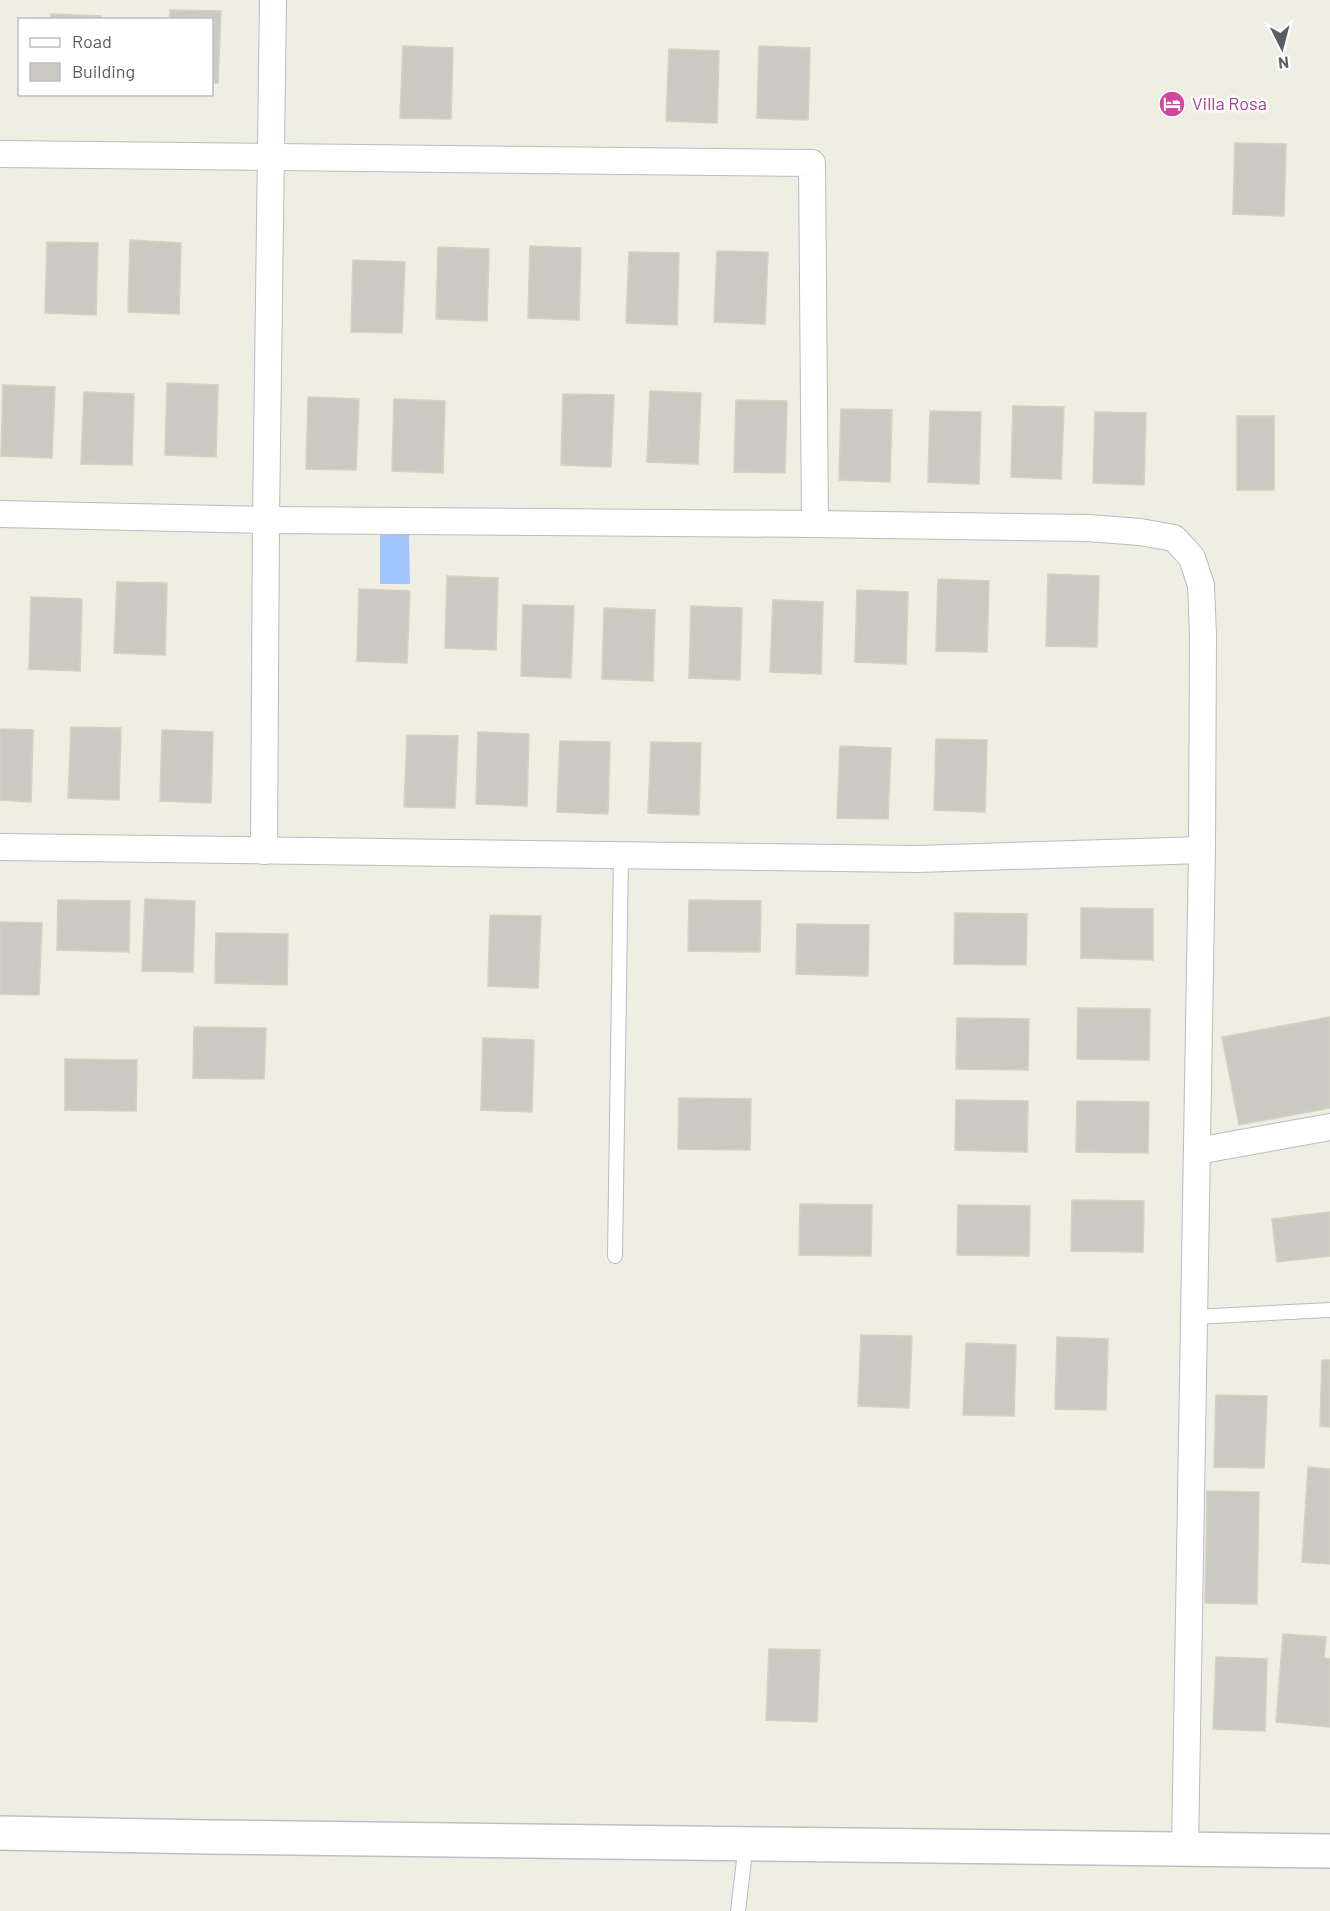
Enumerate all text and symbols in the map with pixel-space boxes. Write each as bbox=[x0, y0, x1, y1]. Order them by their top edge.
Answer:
legend bbox=[18, 18, 213, 96]
north arrow bbox=[1252, 18, 1312, 78]
text: Road bbox=[72, 30, 112, 52]
text: N bbox=[1277, 53, 1290, 73]
text: Building bbox=[72, 60, 135, 82]
hotel icon: Villa Rosa bbox=[1157, 89, 1187, 119]
place label: Villa Rosa bbox=[1192, 92, 1267, 114]

